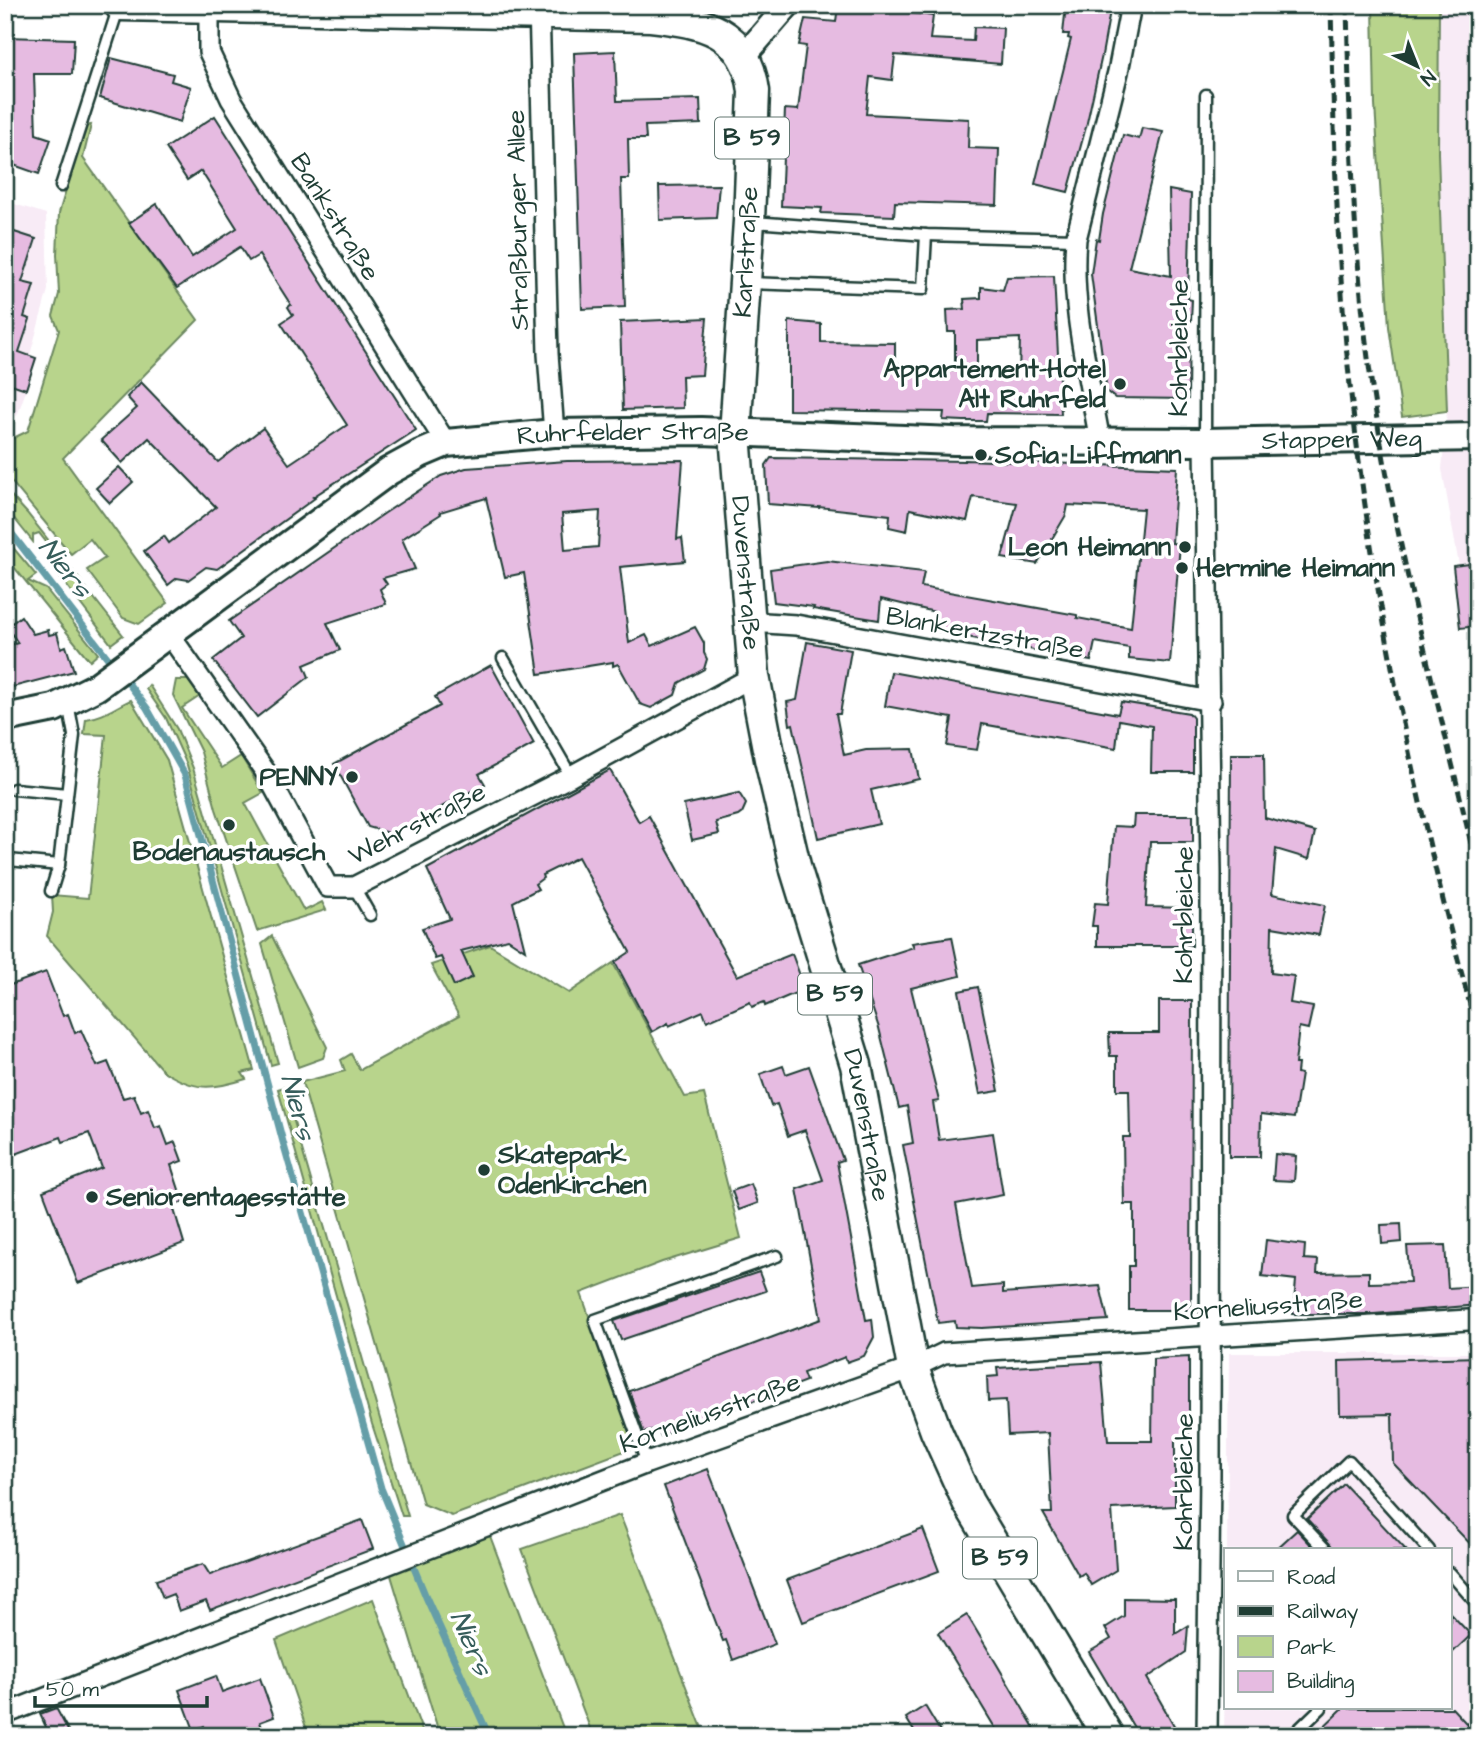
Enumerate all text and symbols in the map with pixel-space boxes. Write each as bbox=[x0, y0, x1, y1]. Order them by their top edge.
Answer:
north arrow bbox=[1382, 32, 1452, 102]
text: N bbox=[1414, 63, 1441, 91]
street label: Straßburger Allee bbox=[498, 109, 540, 331]
road number: B 59 bbox=[715, 118, 789, 158]
street label: Bankstraße bbox=[281, 146, 389, 288]
street label: Karlstraße bbox=[725, 186, 767, 318]
street label: Kohrbleiche bbox=[1161, 279, 1197, 417]
place label: Appartement-Hotel Alt Ruhrfeld bbox=[883, 351, 1107, 417]
marker: Appartement-Hotel Alt Ruhrfeld bbox=[1112, 376, 1128, 392]
street label: Ruhrfelder Straße bbox=[515, 413, 750, 454]
street label: Stapper Weg bbox=[1261, 420, 1422, 459]
place label: Sofia Liffmann bbox=[994, 437, 1182, 473]
marker: Sofia Liffmann bbox=[973, 447, 989, 463]
street label: Duvenstraße bbox=[722, 495, 770, 651]
place label: Leon Heimann bbox=[1008, 529, 1171, 565]
water label: Niers bbox=[29, 530, 102, 608]
marker: Leon Heimann bbox=[1177, 539, 1193, 555]
place label: Hermine Heimann bbox=[1196, 550, 1395, 586]
marker: Hermine Heimann bbox=[1174, 560, 1190, 576]
street label: Blankertzstraße bbox=[883, 598, 1087, 668]
place label: PENNY bbox=[260, 759, 338, 795]
marker: PENNY bbox=[344, 769, 360, 785]
street label: Wehrstraße bbox=[342, 774, 492, 874]
marker: Bodenaustausch bbox=[221, 817, 237, 833]
place label: Bodenaustausch bbox=[133, 834, 326, 870]
street label: Kohrbleiche bbox=[1166, 846, 1202, 984]
road number: B 59 bbox=[798, 974, 872, 1014]
street label: Duvenstraße bbox=[834, 1044, 899, 1204]
water label: Niers bbox=[271, 1070, 326, 1146]
place label: Skatepark Odenkirchen bbox=[497, 1137, 646, 1203]
marker: Skatepark Odenkirchen bbox=[476, 1162, 492, 1178]
place label: Seniorentagesstätte bbox=[105, 1179, 346, 1218]
marker: Seniorentagesstätte bbox=[84, 1189, 100, 1205]
street label: Korneliusstraße bbox=[1172, 1281, 1364, 1331]
street label: Korneliusstraße bbox=[615, 1364, 805, 1462]
street label: Kohrbleiche bbox=[1166, 1413, 1202, 1551]
road number: B 59 bbox=[963, 1538, 1037, 1578]
legend bbox=[1224, 1548, 1452, 1710]
text: Road bbox=[1287, 1563, 1335, 1592]
text: Railway bbox=[1287, 1597, 1359, 1628]
water label: Niers bbox=[440, 1605, 503, 1683]
text: Park bbox=[1287, 1633, 1336, 1662]
scale bar bbox=[35, 1664, 206, 1708]
text: Building bbox=[1287, 1667, 1355, 1698]
text: 50 m bbox=[46, 1675, 100, 1704]

